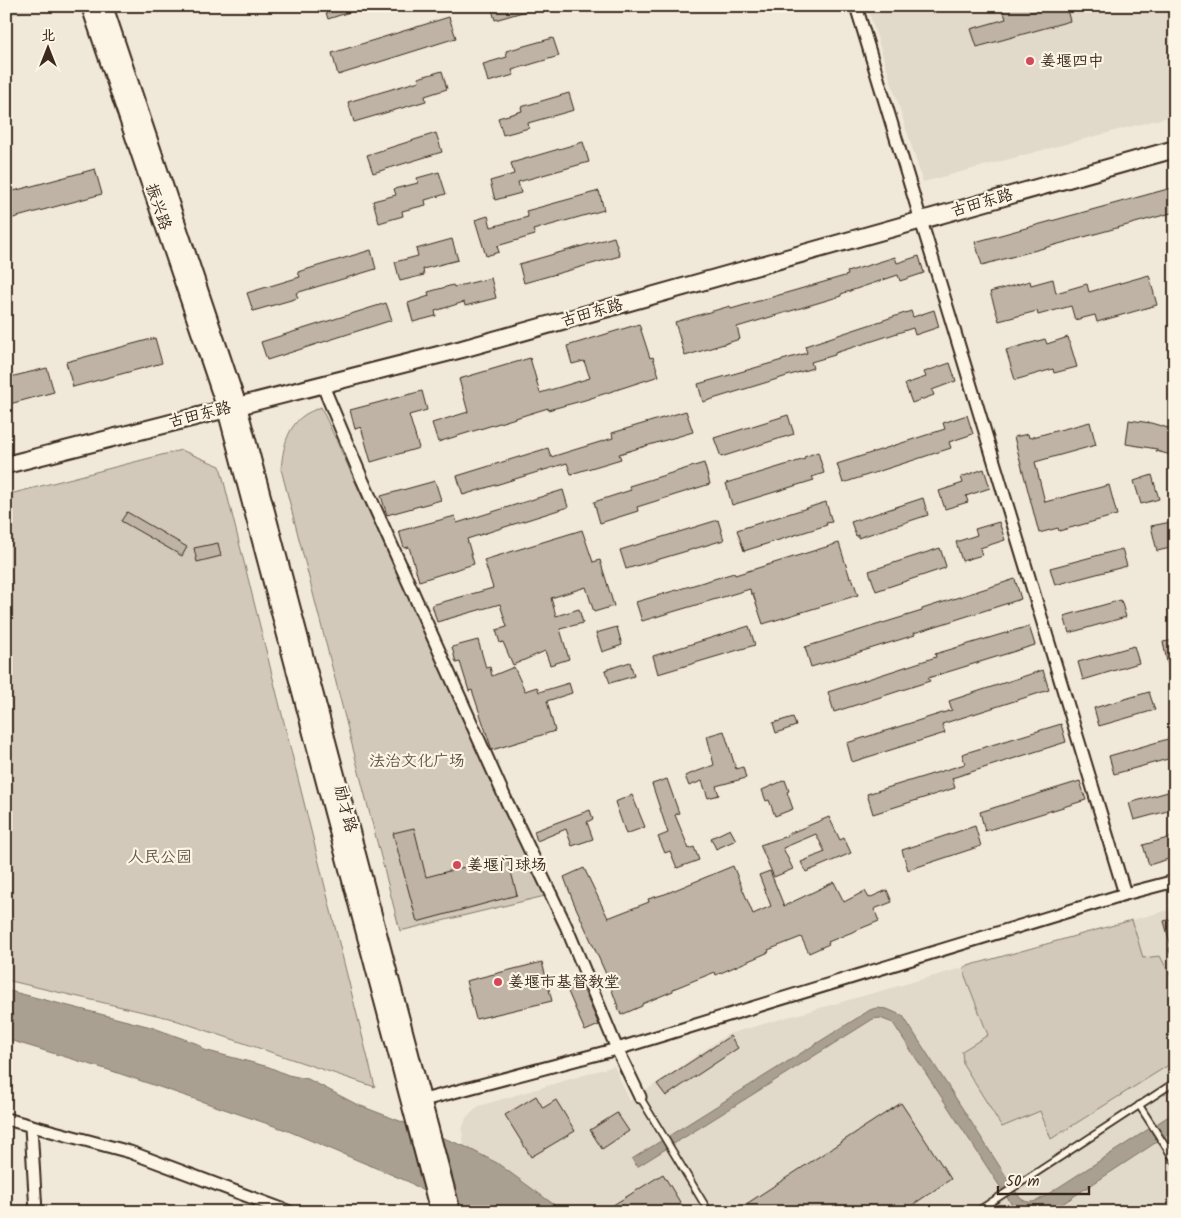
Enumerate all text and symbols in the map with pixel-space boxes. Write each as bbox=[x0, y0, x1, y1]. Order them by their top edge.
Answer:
north arrow bbox=[22, 22, 72, 72]
text: 北 bbox=[41, 25, 55, 47]
place label: 姜堰四中 bbox=[1040, 49, 1104, 74]
marker: 姜堰四中 bbox=[1024, 55, 1036, 67]
street label: 振兴路 bbox=[138, 180, 178, 234]
street label: 古田东路 bbox=[948, 182, 1016, 224]
street label: 古田东路 bbox=[558, 292, 626, 334]
street label: 古田东路 bbox=[166, 395, 234, 435]
park label: 法治文化广场 bbox=[369, 749, 465, 774]
street label: 励才路 bbox=[327, 783, 363, 835]
park label: 人民公园 bbox=[128, 845, 192, 870]
place label: 姜堰门球场 bbox=[467, 853, 547, 878]
marker: 姜堰门球场 bbox=[451, 859, 463, 871]
place label: 姜堰市基督教堂 bbox=[508, 970, 620, 995]
marker: 姜堰市基督教堂 bbox=[492, 976, 504, 988]
scale bar bbox=[998, 1163, 1090, 1195]
text: 50 m bbox=[1006, 1170, 1040, 1194]

